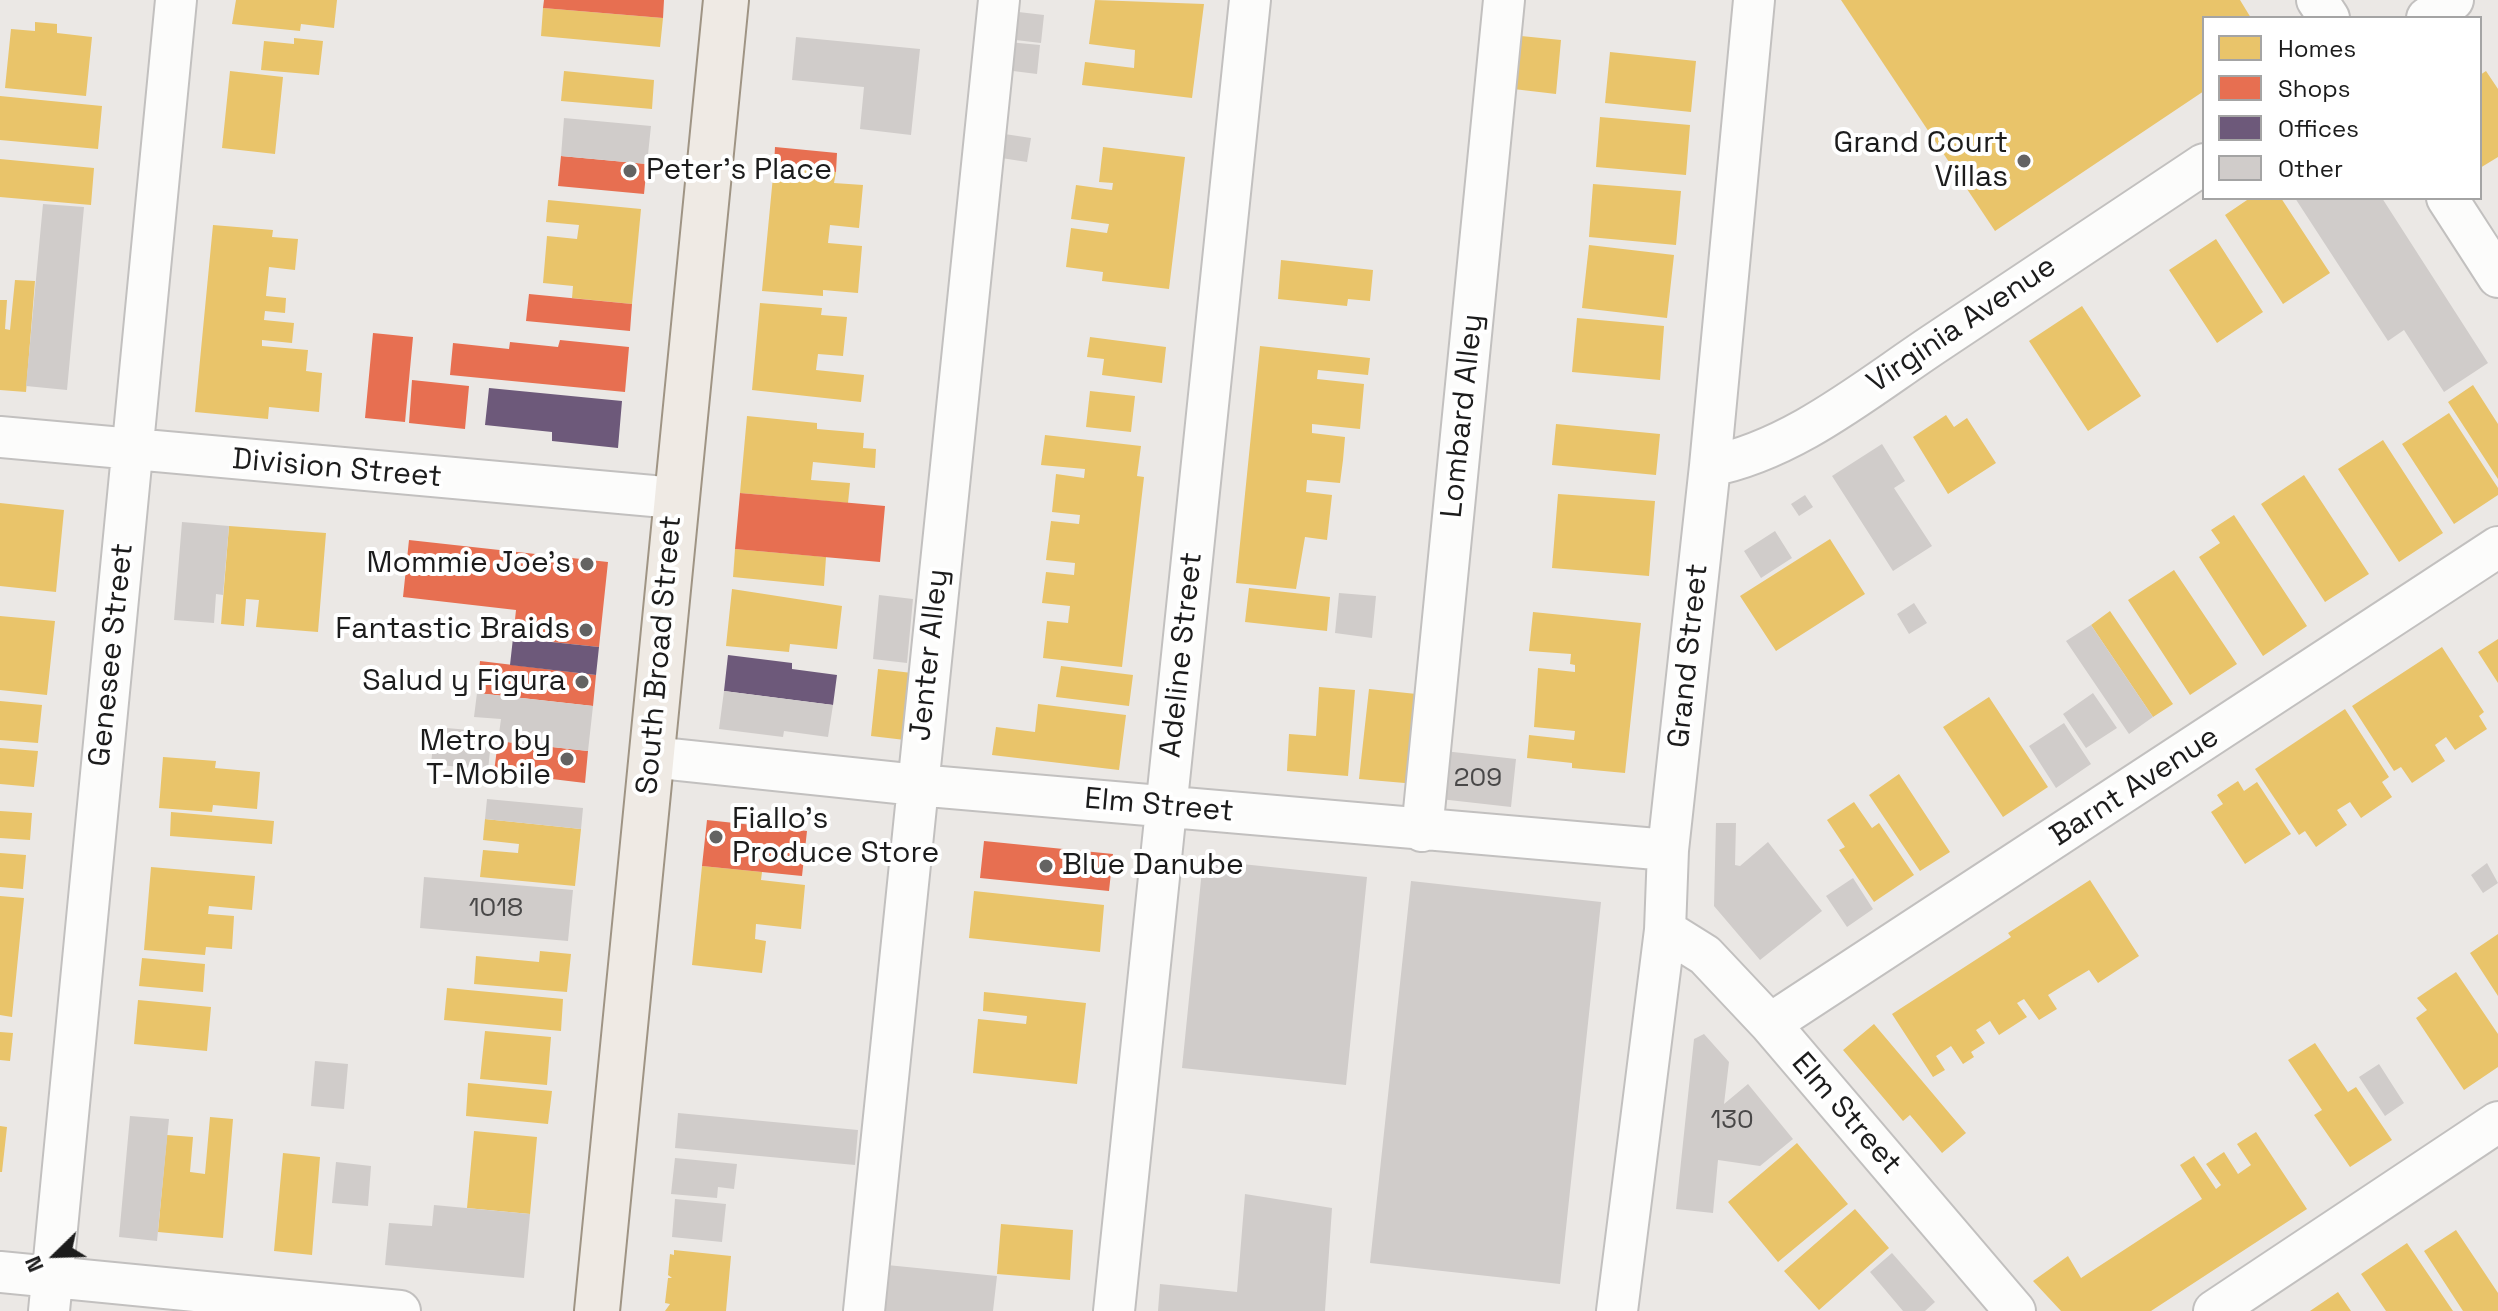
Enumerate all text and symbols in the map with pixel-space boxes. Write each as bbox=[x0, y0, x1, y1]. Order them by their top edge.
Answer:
legend bbox=[2202, 16, 2482, 200]
text: Homes bbox=[2278, 33, 2356, 64]
text: Shops bbox=[2278, 73, 2350, 104]
text: Offices bbox=[2278, 113, 2359, 144]
place label: Grand Court Villas bbox=[1833, 126, 2008, 196]
marker: Grand Court Villas bbox=[2015, 152, 2033, 170]
place label: Peter's Place bbox=[646, 153, 832, 189]
text: Other bbox=[2278, 153, 2343, 184]
marker: Peter's Place bbox=[621, 162, 639, 180]
street label: Virginia Avenue bbox=[1861, 249, 2063, 401]
street label: Lombard Alley bbox=[1434, 312, 1492, 520]
street label: Division Street bbox=[231, 442, 443, 496]
street label: South Broad Street bbox=[630, 514, 690, 796]
street label: Genesee Street bbox=[82, 542, 142, 768]
place label: Mommie Joe's bbox=[367, 546, 571, 582]
street label: Adeline Street bbox=[1153, 551, 1211, 759]
marker: Mommie Joe's bbox=[578, 555, 596, 573]
street label: Grand Street bbox=[1661, 562, 1717, 750]
street label: Jenter Alley bbox=[903, 567, 957, 743]
place label: Fantastic Braids bbox=[335, 612, 570, 648]
marker: Fantastic Braids bbox=[577, 621, 595, 639]
place label: Salud y Figura bbox=[362, 664, 566, 700]
marker: Salud y Figura bbox=[573, 673, 591, 691]
street label: Barnt Avenue bbox=[2044, 719, 2226, 855]
place label: Metro by T-Mobile bbox=[419, 724, 551, 794]
marker: Metro by T-Mobile bbox=[558, 750, 576, 768]
house number: 209 bbox=[1454, 763, 1502, 795]
street label: Elm Street bbox=[1083, 782, 1235, 830]
place label: Fiallo's Produce Store bbox=[732, 802, 939, 872]
marker: Fiallo's Produce Store bbox=[707, 828, 725, 846]
place label: Blue Danube bbox=[1062, 848, 1244, 884]
marker: Blue Danube bbox=[1037, 857, 1055, 875]
house number: 1018 bbox=[469, 893, 523, 925]
street label: Elm Street bbox=[1783, 1046, 1909, 1182]
house number: 130 bbox=[1710, 1105, 1754, 1137]
north arrow bbox=[16, 1215, 96, 1295]
text: N bbox=[18, 1252, 50, 1277]

